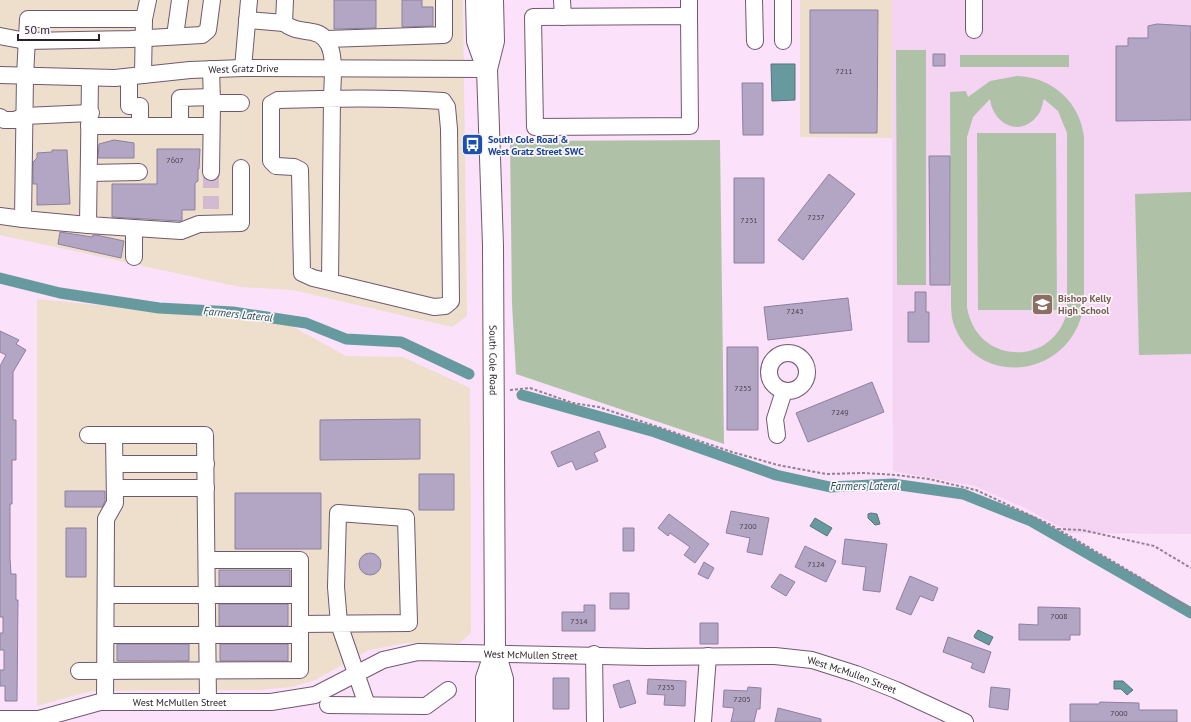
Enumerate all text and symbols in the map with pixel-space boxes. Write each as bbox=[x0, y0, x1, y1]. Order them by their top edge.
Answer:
scale bar bbox=[18, 16, 99, 42]
text: 50 m bbox=[24, 22, 50, 37]
street label: West Gratz Drive bbox=[208, 62, 279, 76]
house number: 7211 bbox=[835, 66, 853, 76]
bus stop icon: South Cole Road & West Gratz Street SWC bbox=[459, 132, 485, 158]
place label: South Cole Road & West Gratz Street SWC bbox=[488, 133, 584, 158]
house number: 7607 bbox=[166, 155, 184, 165]
house number: 7237 bbox=[807, 212, 825, 222]
house number: 7231 bbox=[740, 215, 758, 225]
school or university icon: Bishop Kelly High School bbox=[1029, 291, 1055, 317]
place label: Bishop Kelly High School bbox=[1058, 292, 1111, 317]
water label: Farmers Lateral bbox=[203, 303, 273, 325]
house number: 7243 bbox=[786, 306, 804, 316]
street label: South Cole Road bbox=[486, 325, 500, 395]
house number: 7255 bbox=[734, 383, 752, 393]
house number: 7249 bbox=[831, 407, 849, 417]
water label: Farmers Lateral bbox=[830, 479, 900, 493]
house number: 7200 bbox=[739, 521, 757, 531]
house number: 7124 bbox=[807, 559, 825, 569]
house number: 7008 bbox=[1050, 611, 1068, 621]
house number: 7314 bbox=[570, 616, 588, 626]
street label: West McMullen Street bbox=[484, 647, 578, 663]
street label: West McMullen Street bbox=[807, 654, 899, 697]
house number: 7235 bbox=[657, 682, 675, 692]
house number: 7205 bbox=[733, 694, 751, 704]
street label: West McMullen Street bbox=[133, 696, 227, 709]
house number: 7000 bbox=[1110, 708, 1128, 718]

